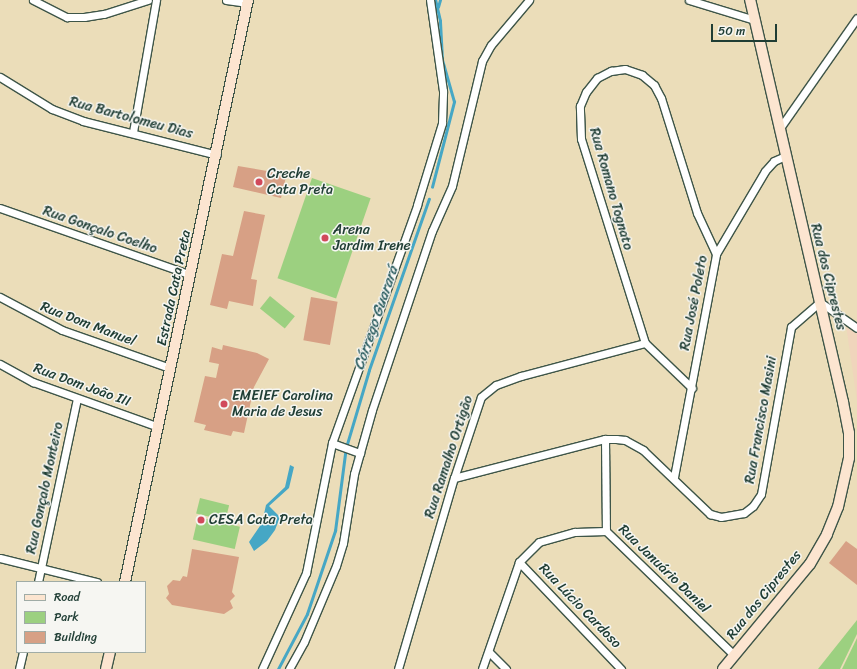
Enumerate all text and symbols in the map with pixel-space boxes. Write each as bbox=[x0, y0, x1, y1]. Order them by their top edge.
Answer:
scale bar bbox=[713, 16, 779, 42]
text: 50 m bbox=[718, 20, 745, 42]
street label: Rua Bartolomeu Dias bbox=[67, 93, 195, 143]
street label: Rua Romano Tognato bbox=[586, 126, 636, 252]
place label: Creche Cata Preta bbox=[267, 166, 334, 198]
marker: Creche Cata Preta bbox=[254, 177, 264, 187]
street label: Rua Gonçalo Coelho bbox=[41, 203, 159, 257]
place label: Arena Jardim Irene bbox=[333, 222, 411, 254]
street label: Rua dos Ciprestes bbox=[807, 222, 849, 332]
street label: Estrada Cata Preta bbox=[153, 228, 195, 348]
marker: Arena Jardim Irene bbox=[320, 233, 330, 243]
street label: Rua José Poleto bbox=[676, 254, 712, 352]
water label: Córrego Guarará bbox=[350, 264, 402, 372]
street label: Rua Dom Manuel bbox=[38, 298, 138, 350]
street label: Rua Francisco Masini bbox=[741, 355, 781, 485]
street label: Rua Dom João III bbox=[31, 360, 133, 410]
place label: EMEIEF Carolina Maria de Jesus bbox=[232, 388, 333, 420]
street label: Rua Ramalho Ortigão bbox=[421, 394, 477, 520]
marker: EMEIEF Carolina Maria de Jesus bbox=[219, 399, 229, 409]
street label: Rua Gonçalo Monteiro bbox=[23, 420, 67, 556]
place label: CESA Cata Preta bbox=[209, 512, 314, 528]
marker: CESA Cata Preta bbox=[196, 515, 206, 525]
street label: Rua Januário Daniel bbox=[615, 521, 713, 617]
street label: Rua dos Ciprestes bbox=[723, 547, 805, 643]
street label: Rua Lúcio Cardoso bbox=[535, 560, 625, 652]
legend bbox=[16, 581, 146, 653]
text: Road bbox=[54, 586, 80, 608]
text: Park bbox=[54, 606, 79, 628]
text: Building bbox=[54, 626, 97, 648]

